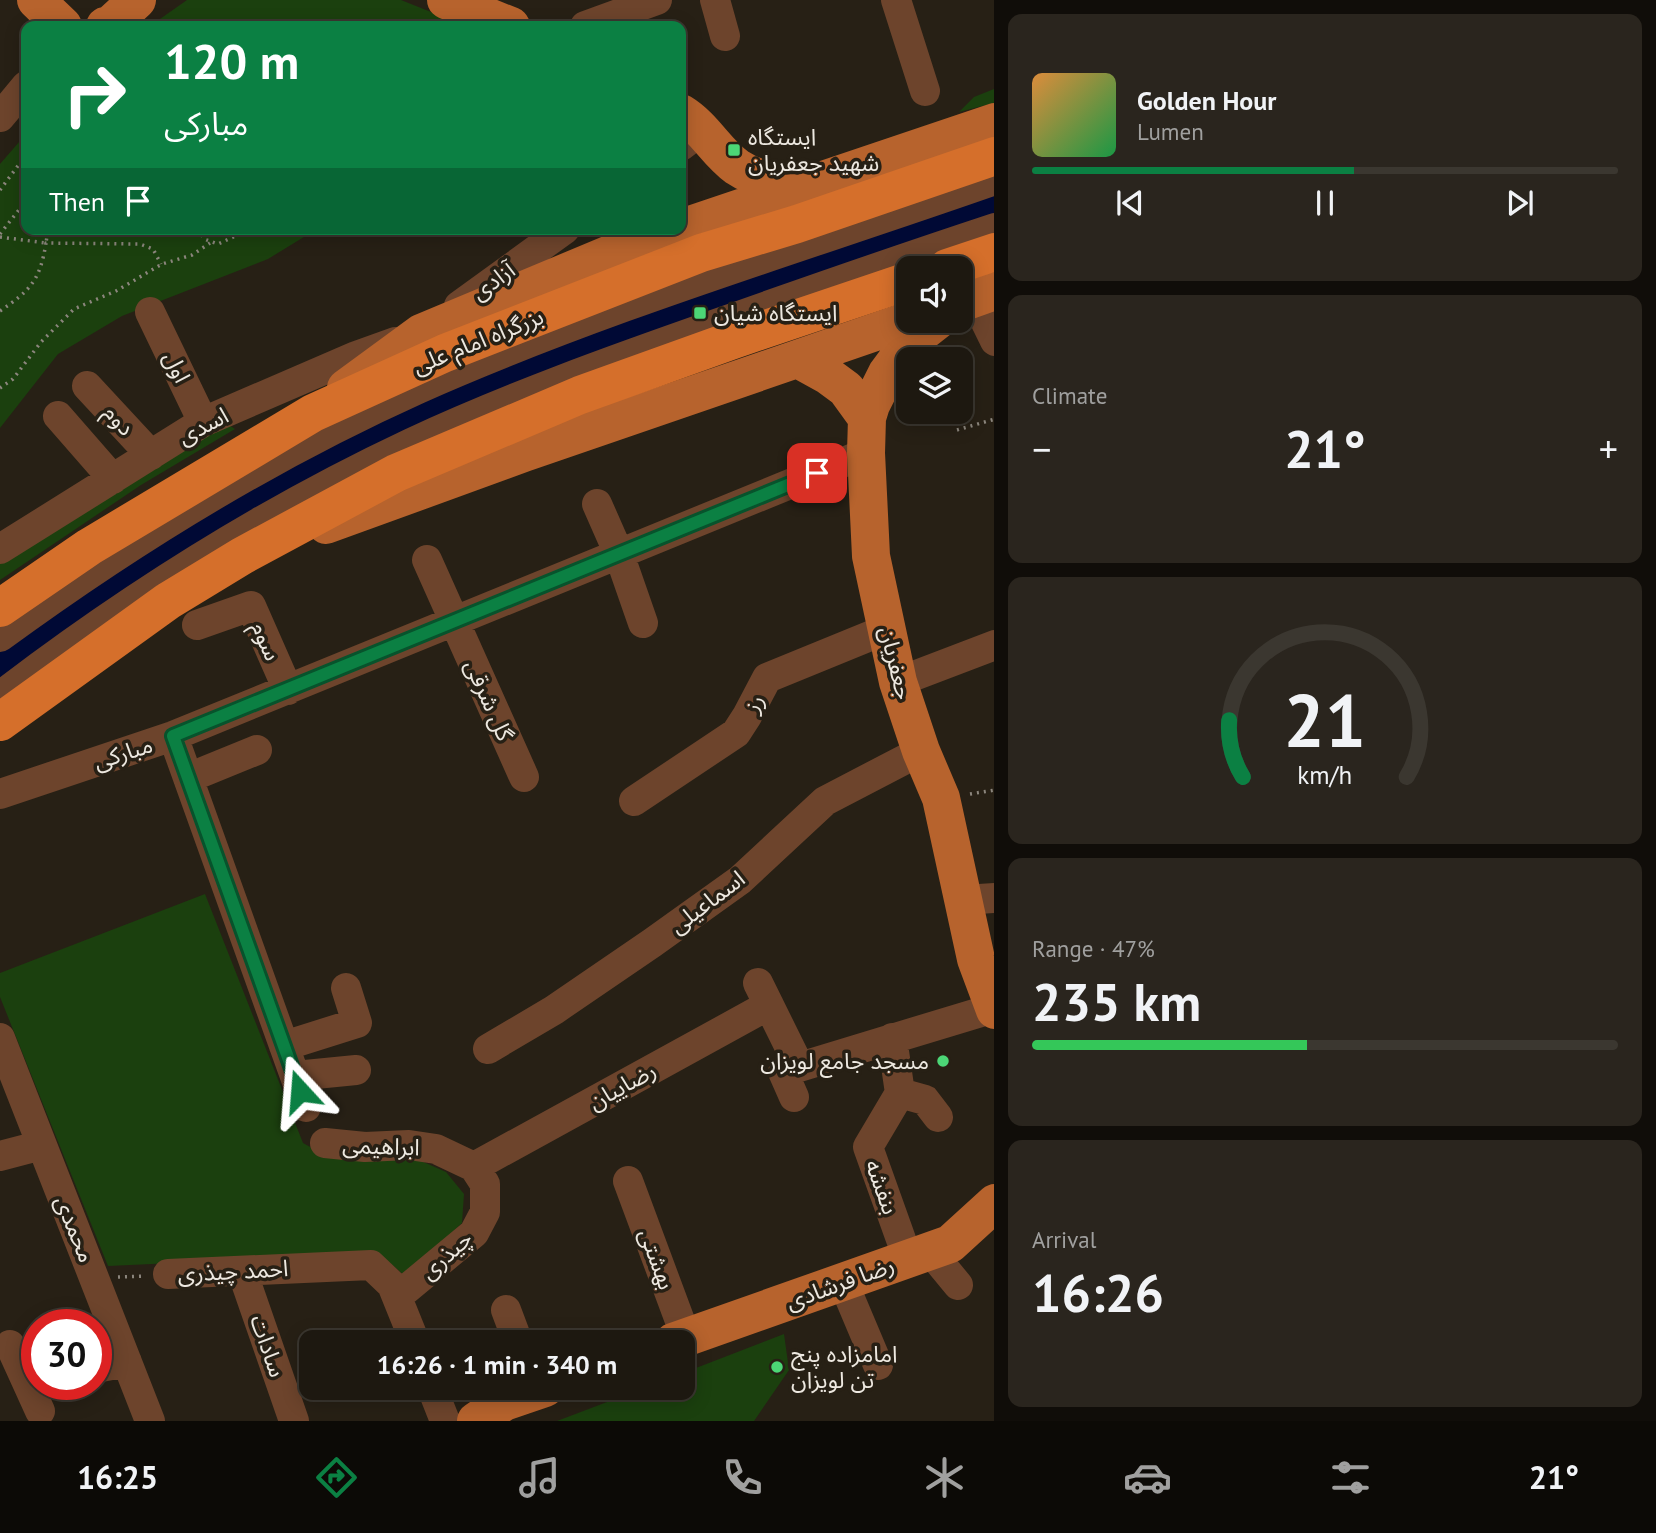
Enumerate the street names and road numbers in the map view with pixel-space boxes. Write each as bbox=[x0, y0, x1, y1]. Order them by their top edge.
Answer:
street label: آزادی bbox=[465, 254, 521, 306]
street label: بزرگراه امام علی bbox=[408, 301, 549, 384]
street label: اول bbox=[157, 346, 197, 387]
street label: دوم bbox=[95, 398, 141, 444]
street label: اسدی bbox=[172, 400, 233, 451]
street label: سوم bbox=[241, 617, 288, 667]
street label: جعفریان bbox=[873, 623, 920, 703]
street label: گل شرقی bbox=[459, 655, 520, 745]
street label: رز bbox=[736, 689, 770, 718]
street label: مبارکی bbox=[90, 729, 156, 776]
street label: اسماعیلی bbox=[663, 864, 750, 940]
street label: رضاییان bbox=[583, 1055, 661, 1116]
street label: ابراهیمی bbox=[342, 1130, 420, 1161]
street label: بنفشه bbox=[859, 1155, 906, 1218]
street label: محمدی bbox=[49, 1191, 102, 1267]
street label: چیذری bbox=[414, 1224, 478, 1286]
street label: بهشتی bbox=[633, 1224, 682, 1293]
street label: رضا فرشادی bbox=[782, 1250, 898, 1316]
street label: احمد چیذری bbox=[177, 1253, 289, 1289]
street label: سادات bbox=[244, 1311, 293, 1381]

